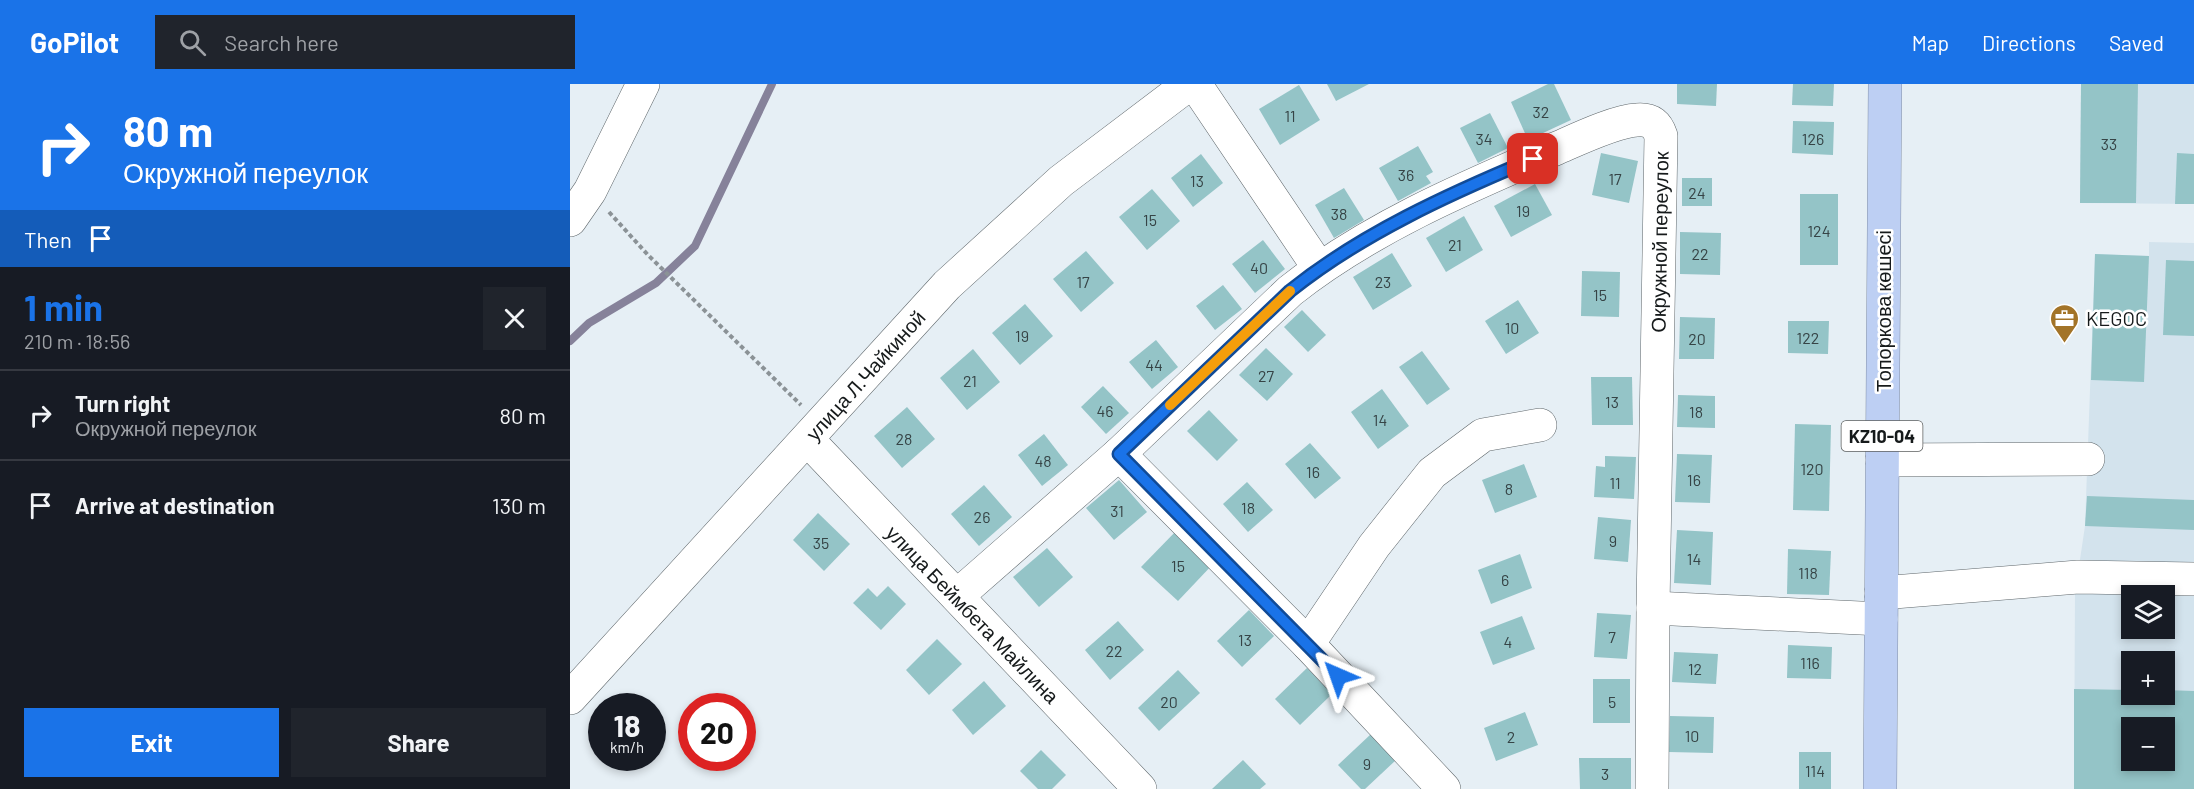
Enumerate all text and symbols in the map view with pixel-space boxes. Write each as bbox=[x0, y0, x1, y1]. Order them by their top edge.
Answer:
search box bbox=[155, 15, 575, 69]
text: GoPilot bbox=[30, 25, 119, 59]
icon: search bbox=[176, 26, 209, 59]
text: Search here bbox=[224, 29, 339, 55]
text: Map bbox=[1912, 30, 1949, 55]
text: Directions bbox=[1982, 30, 2076, 55]
text: Saved bbox=[2109, 30, 2164, 55]
house number: 32 bbox=[1533, 102, 1549, 121]
text: 80 m bbox=[123, 105, 213, 155]
house number: 11 bbox=[1284, 106, 1296, 125]
icon: right bbox=[24, 108, 102, 186]
house number: 34 bbox=[1475, 129, 1493, 148]
house number: 126 bbox=[1802, 129, 1824, 148]
pin bbox=[1507, 133, 1558, 184]
house number: 33 bbox=[2101, 134, 2117, 153]
icon: arrive bbox=[1516, 142, 1549, 175]
street label: Окружной переулок bbox=[1645, 151, 1673, 333]
text: Окружной переулок bbox=[123, 156, 368, 188]
house number: 36 bbox=[1398, 165, 1414, 184]
house number: 17 bbox=[1608, 169, 1622, 188]
house number: 13 bbox=[1190, 171, 1204, 190]
house number: 24 bbox=[1688, 183, 1706, 202]
house number: 19 bbox=[1516, 201, 1530, 220]
house number: 38 bbox=[1331, 204, 1347, 223]
house number: 15 bbox=[1143, 210, 1157, 229]
house number: 124 bbox=[1808, 221, 1831, 240]
icon: arrive bbox=[84, 222, 117, 255]
text: Then bbox=[24, 226, 72, 252]
street label: Топоркова көшесі bbox=[1871, 230, 1895, 392]
house number: 21 bbox=[1448, 235, 1462, 254]
house number: 22 bbox=[1691, 244, 1709, 263]
house number: 40 bbox=[1250, 258, 1268, 277]
house number: 17 bbox=[1076, 272, 1090, 291]
house number: 23 bbox=[1375, 272, 1391, 291]
text: 1 min bbox=[24, 285, 103, 328]
house number: 15 bbox=[1593, 285, 1607, 304]
button: close bbox=[483, 287, 546, 350]
office icon: KEGOC bbox=[2049, 302, 2081, 344]
street label: улица Л.Чайкиной bbox=[800, 305, 930, 445]
place label: KEGOC bbox=[2086, 306, 2147, 330]
house number: 10 bbox=[1505, 318, 1519, 337]
house number: 19 bbox=[1015, 326, 1029, 345]
house number: 122 bbox=[1797, 328, 1819, 347]
text: 210 m · 18:56 bbox=[24, 329, 130, 353]
house number: 20 bbox=[1688, 329, 1706, 348]
house number: 44 bbox=[1145, 355, 1163, 374]
house number: 27 bbox=[1258, 366, 1274, 385]
house number: 21 bbox=[963, 371, 977, 390]
text: Turn right bbox=[75, 390, 170, 416]
house number: 13 bbox=[1605, 392, 1619, 411]
icon: right bbox=[24, 399, 57, 432]
house number: 46 bbox=[1096, 401, 1114, 420]
text: 80 m bbox=[500, 402, 546, 428]
house number: 18 bbox=[1689, 402, 1703, 421]
house number: 14 bbox=[1373, 410, 1387, 429]
text: Окружной переулок bbox=[75, 416, 256, 440]
road number: KZ10-04 bbox=[1842, 421, 1922, 451]
house number: 28 bbox=[896, 429, 912, 448]
house number: 48 bbox=[1034, 451, 1052, 470]
house number: 120 bbox=[1800, 459, 1824, 478]
house number: 16 bbox=[1306, 462, 1320, 481]
house number: 16 bbox=[1687, 470, 1701, 489]
house number: 11 bbox=[1609, 473, 1621, 492]
house number: 8 bbox=[1505, 479, 1513, 498]
icon: arrive bbox=[24, 489, 57, 522]
text: Arrive at destination bbox=[75, 492, 274, 518]
text: 130 m bbox=[492, 492, 546, 518]
house number: 18 bbox=[1241, 498, 1255, 517]
house number: 31 bbox=[1110, 501, 1124, 520]
house number: 26 bbox=[974, 507, 990, 526]
street label: улица Беймбета Майлина bbox=[882, 520, 1065, 709]
house number: 9 bbox=[1609, 531, 1617, 550]
house number: 35 bbox=[813, 533, 829, 552]
house number: 14 bbox=[1687, 549, 1701, 568]
house number: 15 bbox=[1171, 556, 1185, 575]
house number: 118 bbox=[1798, 563, 1818, 582]
house number: 6 bbox=[1501, 570, 1509, 589]
map controls bbox=[2121, 585, 2175, 771]
button: layers bbox=[2121, 585, 2175, 639]
house number: 7 bbox=[1608, 627, 1616, 646]
house number: 13 bbox=[1238, 630, 1252, 649]
house number: 4 bbox=[1504, 632, 1512, 651]
house number: 22 bbox=[1105, 641, 1123, 660]
position arrow bbox=[1306, 644, 1370, 708]
button: + bbox=[2121, 651, 2175, 705]
house number: 116 bbox=[1800, 653, 1820, 672]
house number: 12 bbox=[1688, 659, 1702, 678]
house number: 20 bbox=[1160, 692, 1178, 711]
house number: 5 bbox=[1608, 692, 1616, 711]
speed limit sign: 20 bbox=[678, 693, 756, 771]
text: 18 bbox=[614, 707, 640, 743]
button: Exit bbox=[24, 708, 279, 777]
button: Share bbox=[291, 708, 546, 777]
button: − bbox=[2121, 717, 2175, 771]
house number: 10 bbox=[1685, 726, 1699, 745]
house number: 2 bbox=[1507, 727, 1515, 746]
text: km/h bbox=[610, 738, 644, 756]
house number: 9 bbox=[1363, 754, 1371, 773]
house number: 114 bbox=[1805, 761, 1825, 780]
house number: 3 bbox=[1601, 764, 1609, 783]

